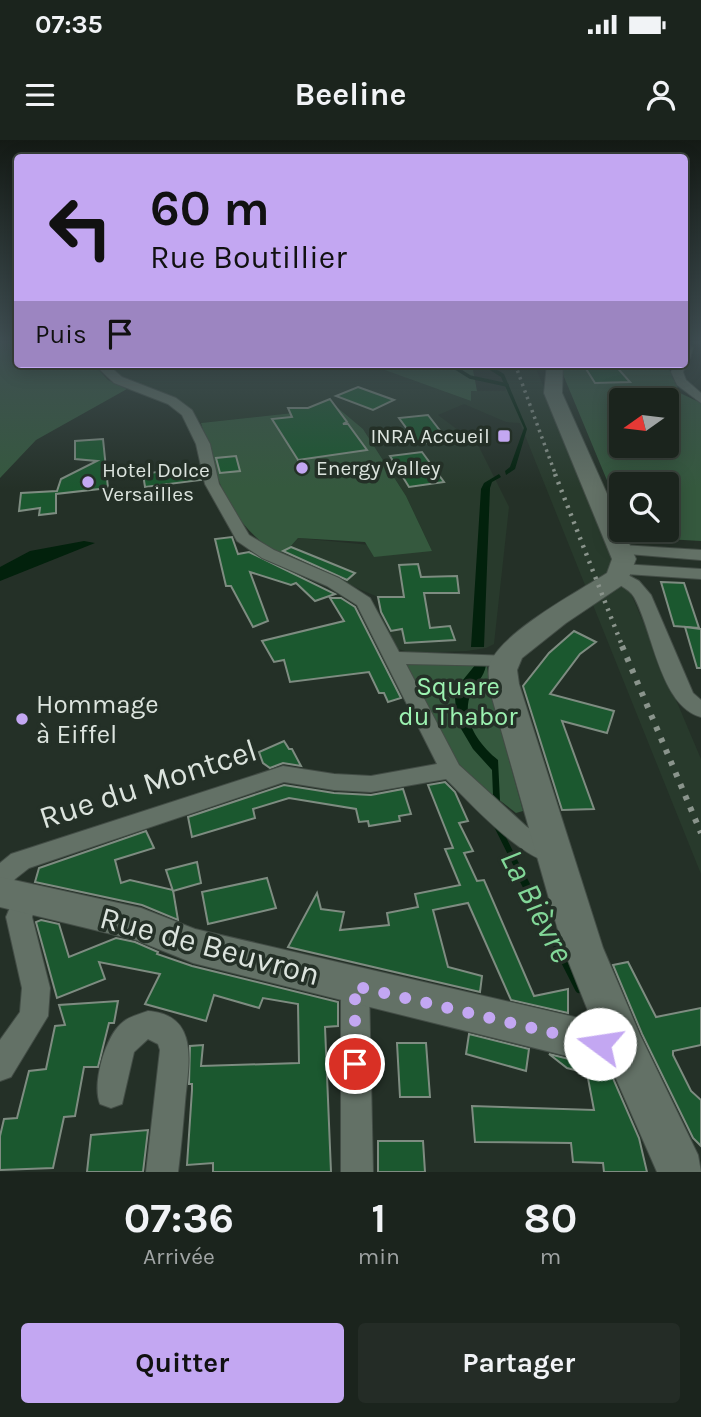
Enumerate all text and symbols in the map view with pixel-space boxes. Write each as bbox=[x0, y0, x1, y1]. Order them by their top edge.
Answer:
text: 07:35 bbox=[35, 9, 103, 40]
icon: menu bbox=[21, 76, 59, 114]
text: Beeline bbox=[295, 76, 406, 113]
icon: person bbox=[642, 76, 680, 114]
text: 60 m bbox=[150, 180, 270, 237]
icon: left bbox=[35, 182, 126, 273]
text: Rue Boutillier bbox=[150, 239, 347, 276]
icon: arrive bbox=[101, 315, 139, 353]
text: Puis bbox=[35, 319, 87, 350]
north arrow bbox=[609, 388, 679, 458]
map controls bbox=[609, 388, 679, 542]
place label: INRA Accueil bbox=[370, 424, 490, 448]
marker: INRA Accueil bbox=[496, 428, 512, 444]
place label: Energy Valley bbox=[316, 456, 441, 480]
place label: Hotel Dolce Versailles bbox=[102, 458, 210, 506]
marker: Energy Valley bbox=[294, 460, 310, 476]
button: search bbox=[609, 472, 679, 542]
marker: Hotel Dolce Versailles bbox=[80, 474, 96, 490]
park label: Square du Thabor bbox=[398, 671, 518, 732]
place label: Hommage à Eiffel bbox=[36, 689, 159, 750]
marker: Hommage à Eiffel bbox=[14, 711, 30, 727]
street label: Rue du Montcel bbox=[34, 731, 262, 837]
water label: La Bièvre bbox=[492, 843, 582, 969]
street label: Rue de Beuvron bbox=[96, 899, 324, 993]
position arrow bbox=[563, 1007, 637, 1081]
pin bbox=[325, 1034, 385, 1094]
icon: arrive bbox=[336, 1045, 374, 1083]
text: 07:36 bbox=[124, 1193, 234, 1243]
text: 1 bbox=[371, 1193, 386, 1243]
text: 80 bbox=[524, 1193, 577, 1243]
text: Arrivée bbox=[143, 1243, 215, 1270]
text: min bbox=[358, 1243, 400, 1270]
text: m bbox=[540, 1243, 561, 1270]
button: Quitter bbox=[21, 1323, 344, 1403]
button: Partager bbox=[358, 1323, 680, 1403]

